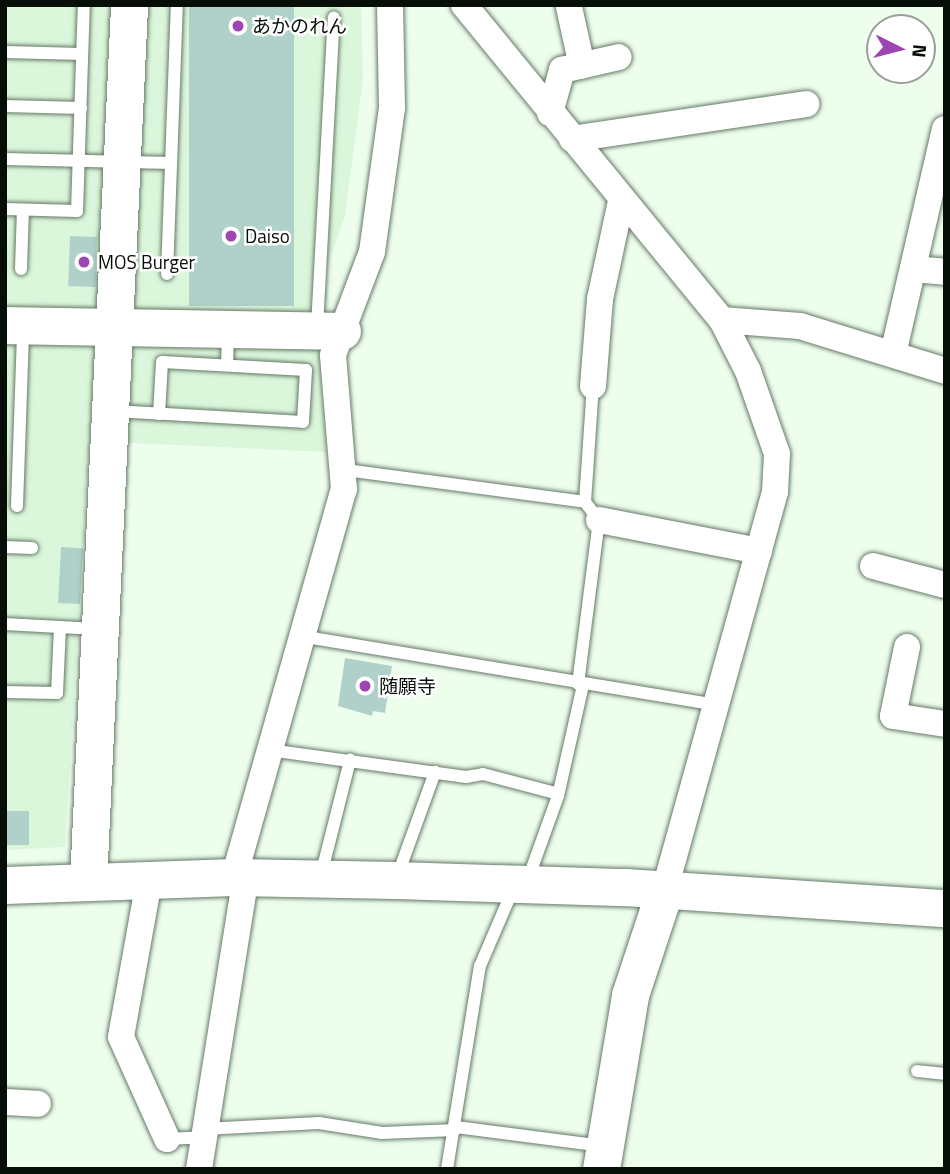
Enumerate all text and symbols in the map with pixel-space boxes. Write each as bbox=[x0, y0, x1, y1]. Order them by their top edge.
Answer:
north arrow bbox=[866, 14, 936, 84]
place label: あかのれん bbox=[252, 15, 347, 37]
marker: あかのれん bbox=[230, 18, 246, 34]
text: N bbox=[905, 43, 936, 59]
place label: Daiso bbox=[245, 225, 290, 247]
marker: Daiso bbox=[223, 228, 239, 244]
place label: MOS Burger bbox=[98, 251, 195, 273]
marker: MOS Burger bbox=[76, 254, 92, 270]
place label: 随願寺 bbox=[379, 675, 436, 697]
marker: 随願寺 bbox=[357, 678, 373, 694]

